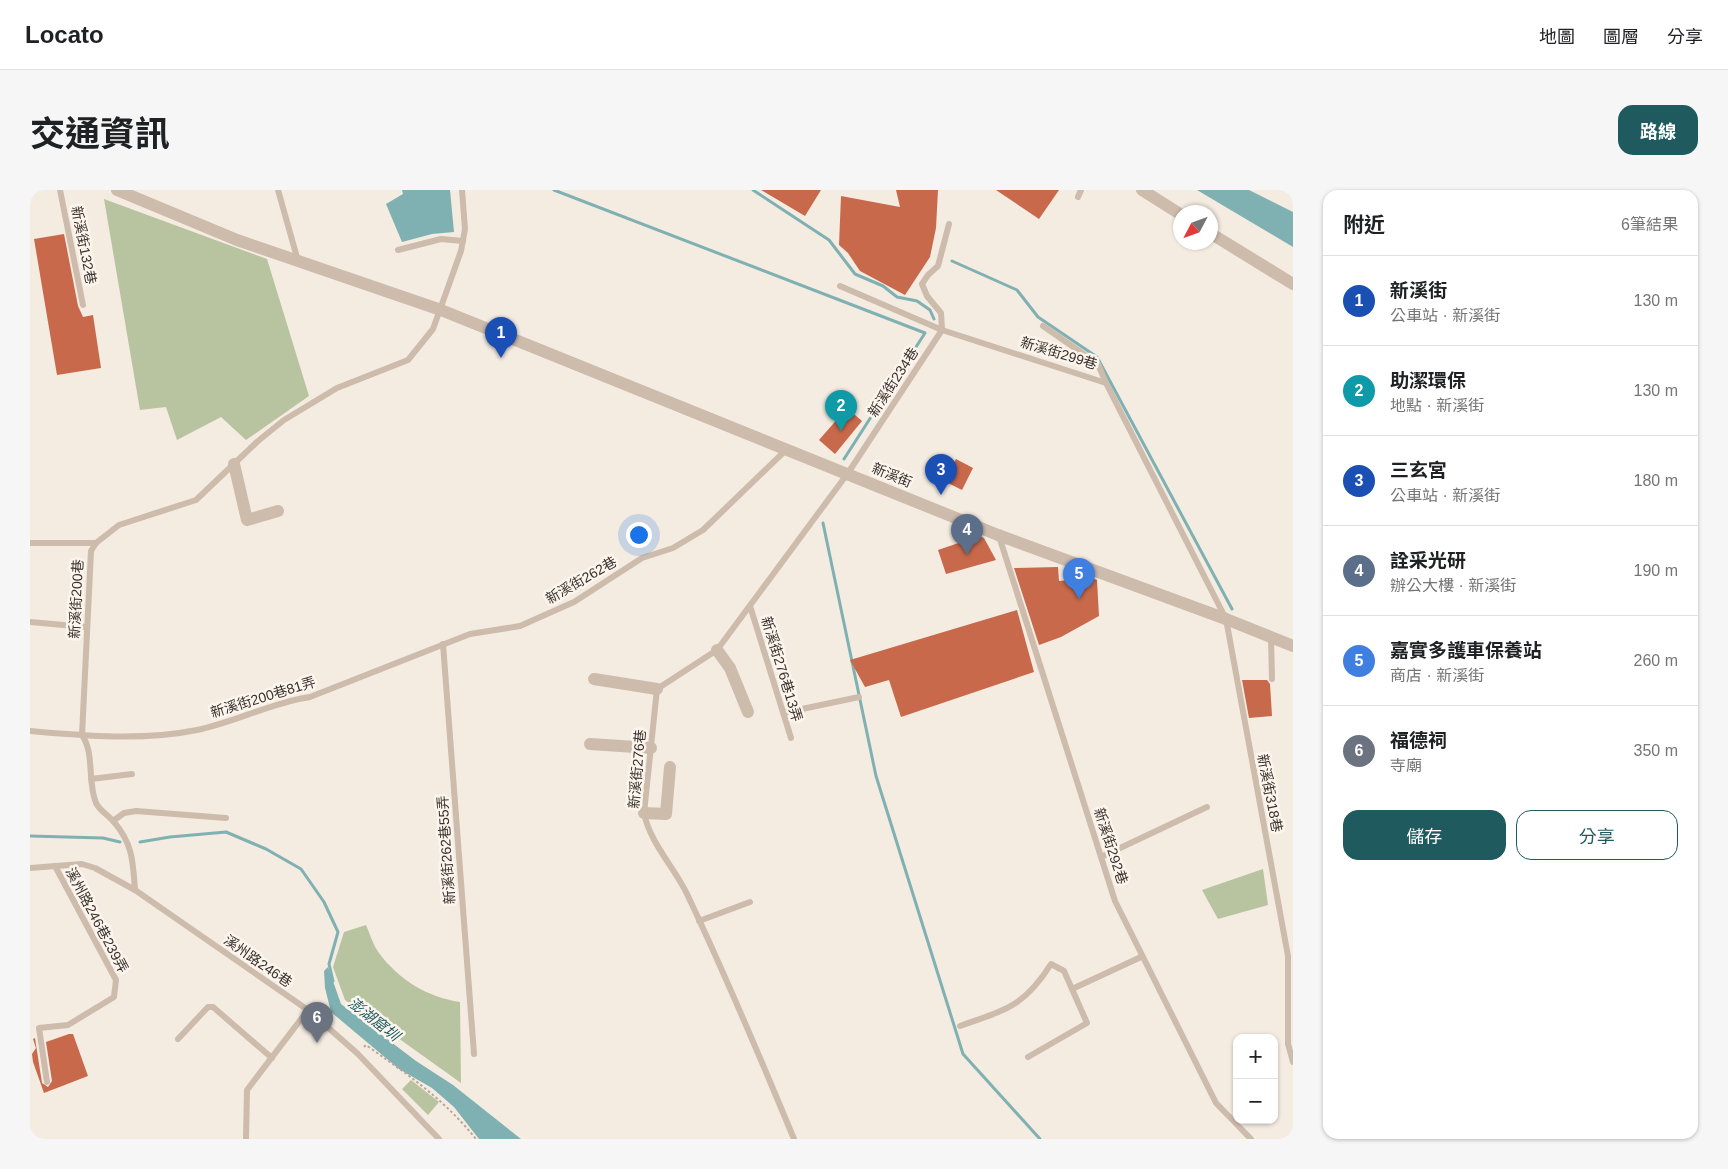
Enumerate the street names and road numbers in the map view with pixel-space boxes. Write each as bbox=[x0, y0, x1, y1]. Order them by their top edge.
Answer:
street label: 新溪街132巷 bbox=[69, 205, 99, 285]
street label: 新溪街299巷 bbox=[1019, 334, 1099, 372]
street label: 新溪街234巷 bbox=[865, 344, 921, 420]
street label: 新溪街 bbox=[870, 460, 914, 490]
street label: 新溪街262巷 bbox=[543, 553, 619, 607]
street label: 新溪街200巷 bbox=[66, 559, 86, 639]
street label: 新溪街276巷13弄 bbox=[758, 615, 806, 723]
street label: 新溪街200巷81弄 bbox=[209, 673, 317, 721]
street label: 新溪街276巷 bbox=[626, 729, 648, 809]
street label: 新溪街318巷 bbox=[1255, 753, 1285, 833]
street label: 新溪街262巷55弄 bbox=[434, 795, 458, 905]
street label: 新溪街292巷 bbox=[1091, 806, 1131, 886]
street label: 溪州路246巷239弄 bbox=[63, 865, 131, 975]
street label: 溪州路246巷 bbox=[221, 932, 295, 990]

